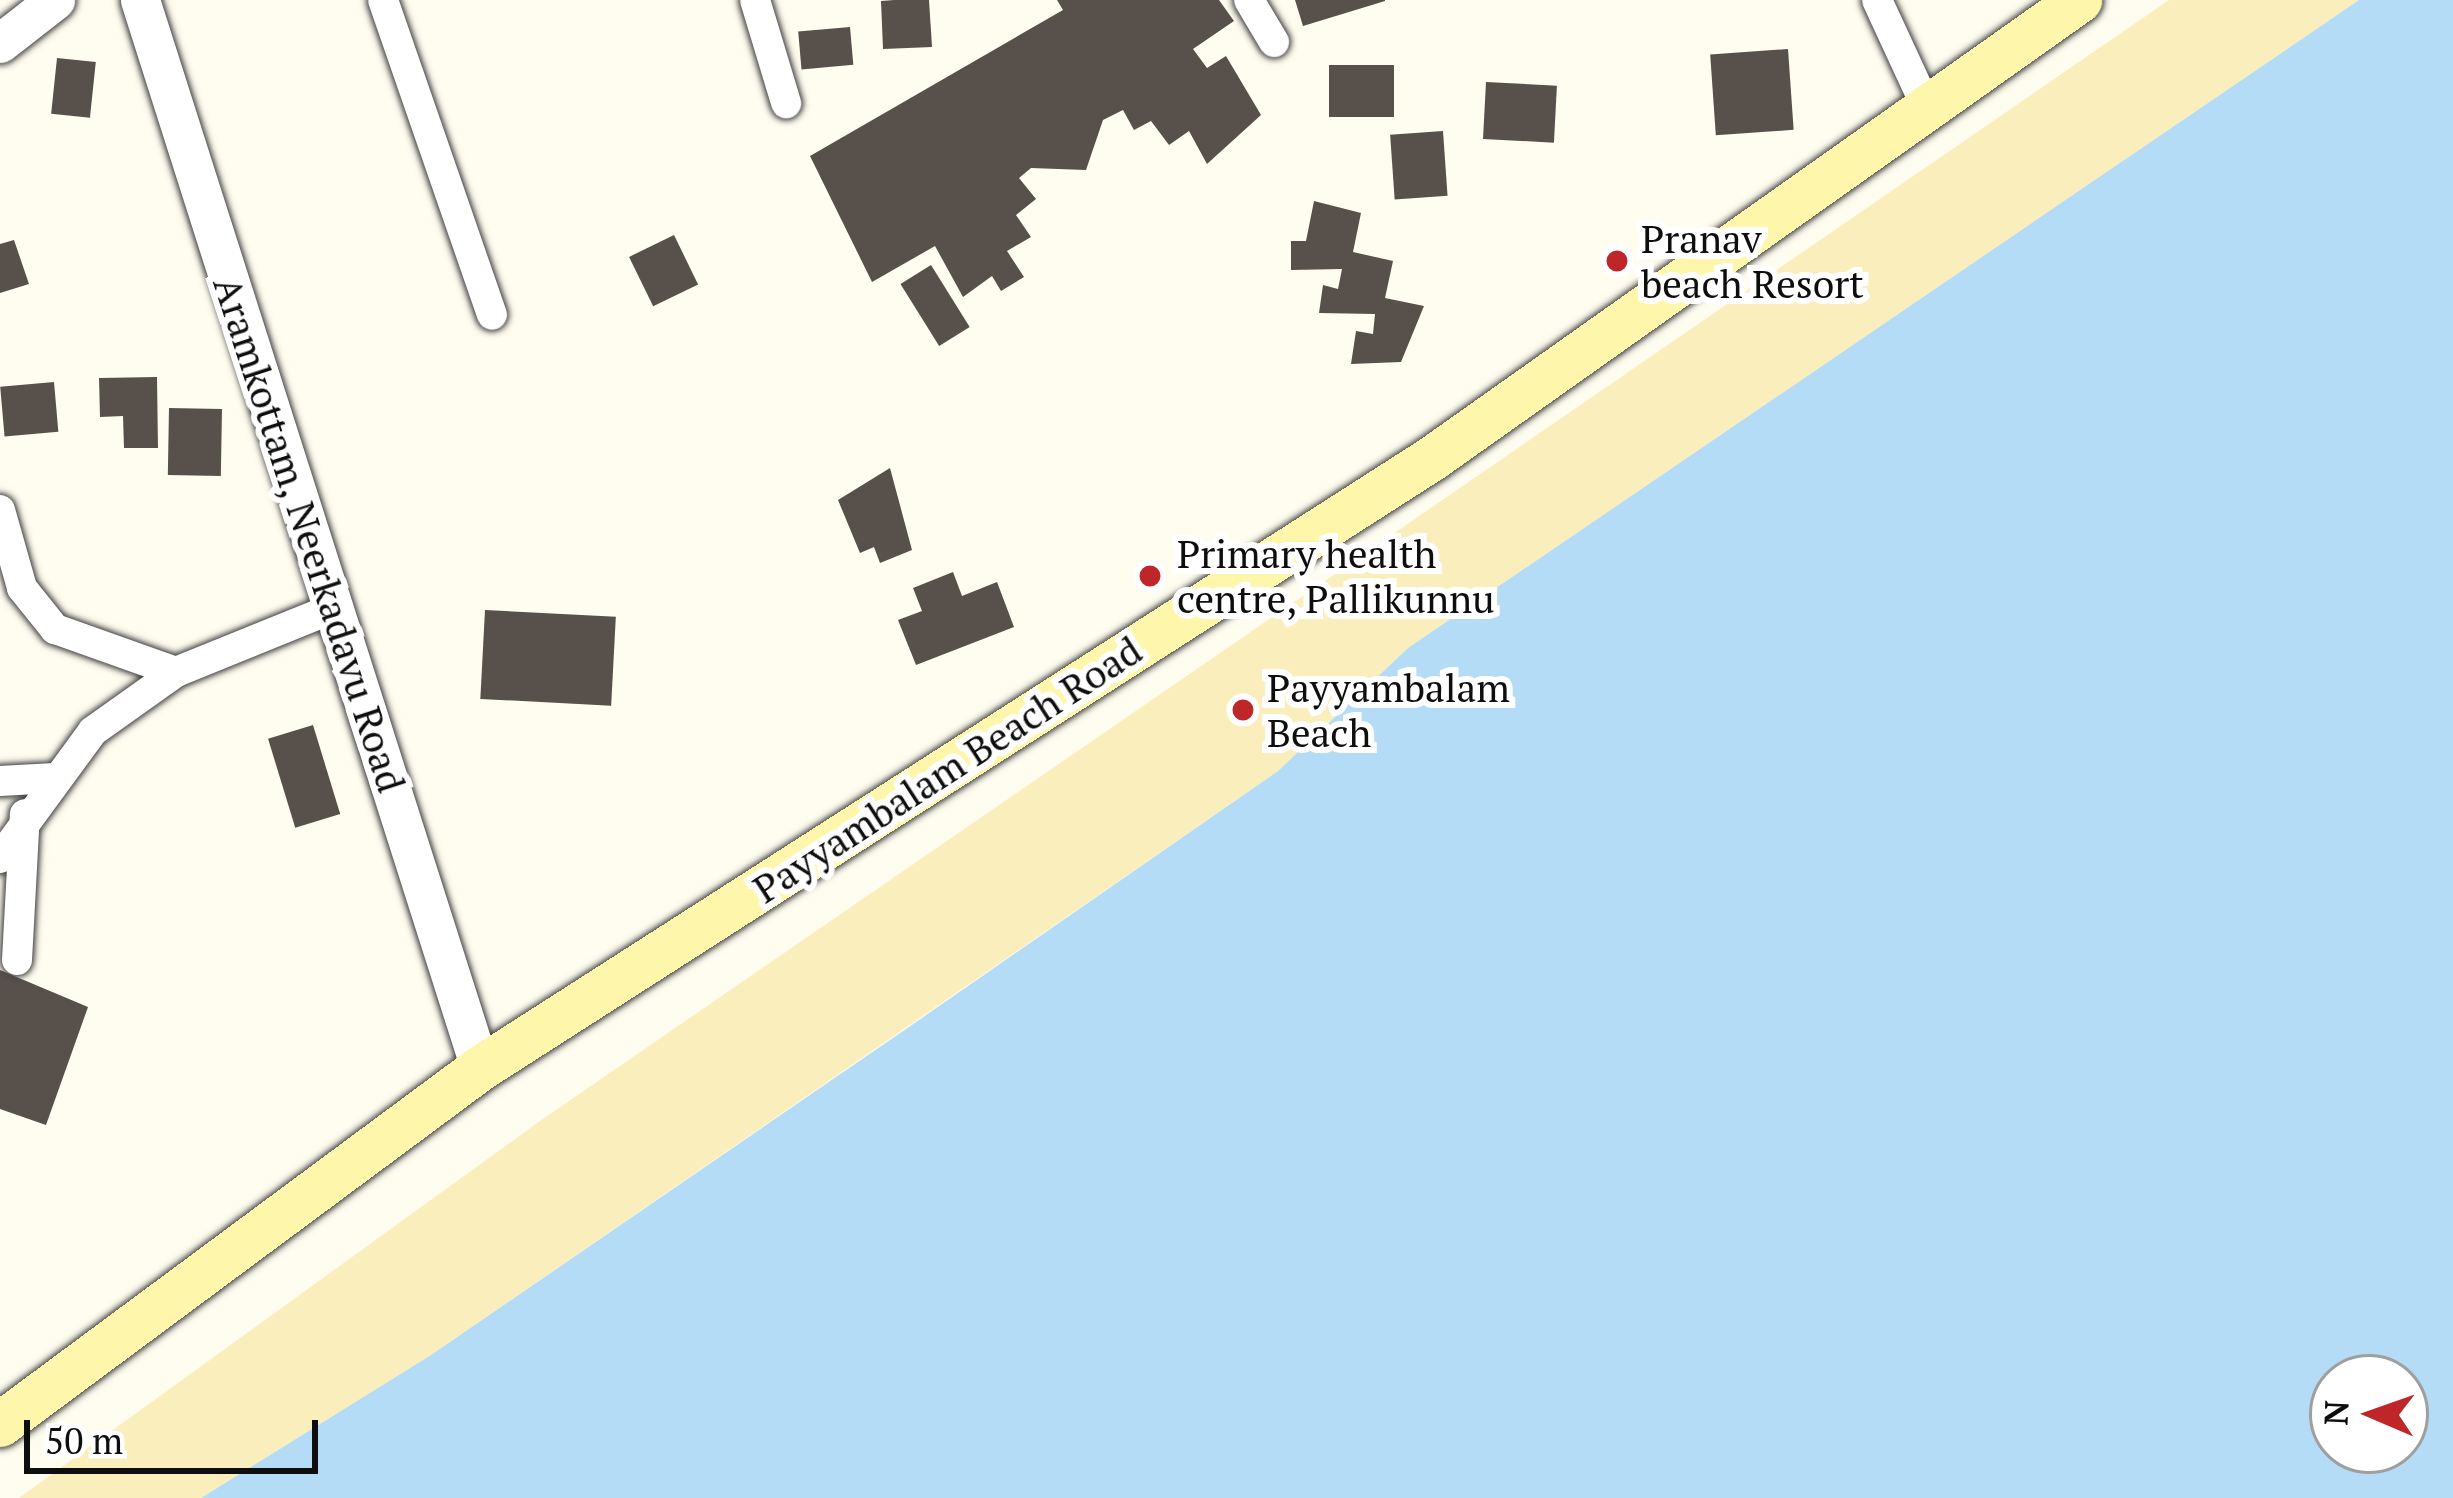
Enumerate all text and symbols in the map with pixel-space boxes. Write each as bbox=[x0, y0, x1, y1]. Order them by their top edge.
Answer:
place label: Pranav beach Resort bbox=[1641, 216, 1864, 307]
marker: Pranav beach Resort bbox=[1604, 248, 1630, 274]
street label: Aramkottam, Neerkadavu Road bbox=[204, 269, 416, 799]
place label: Primary health centre, Pallikunnu bbox=[1177, 531, 1496, 622]
marker: Primary health centre, Pallikunnu bbox=[1134, 560, 1166, 592]
street label: Payyambalam Beach Road bbox=[744, 626, 1150, 912]
place label: Payyambalam Beach bbox=[1267, 665, 1510, 756]
marker: Payyambalam Beach bbox=[1230, 697, 1256, 723]
north arrow bbox=[2309, 1354, 2429, 1474]
scale bar bbox=[30, 1396, 324, 1470]
text: N bbox=[2314, 1400, 2357, 1426]
text: 50 m bbox=[45, 1417, 123, 1464]

